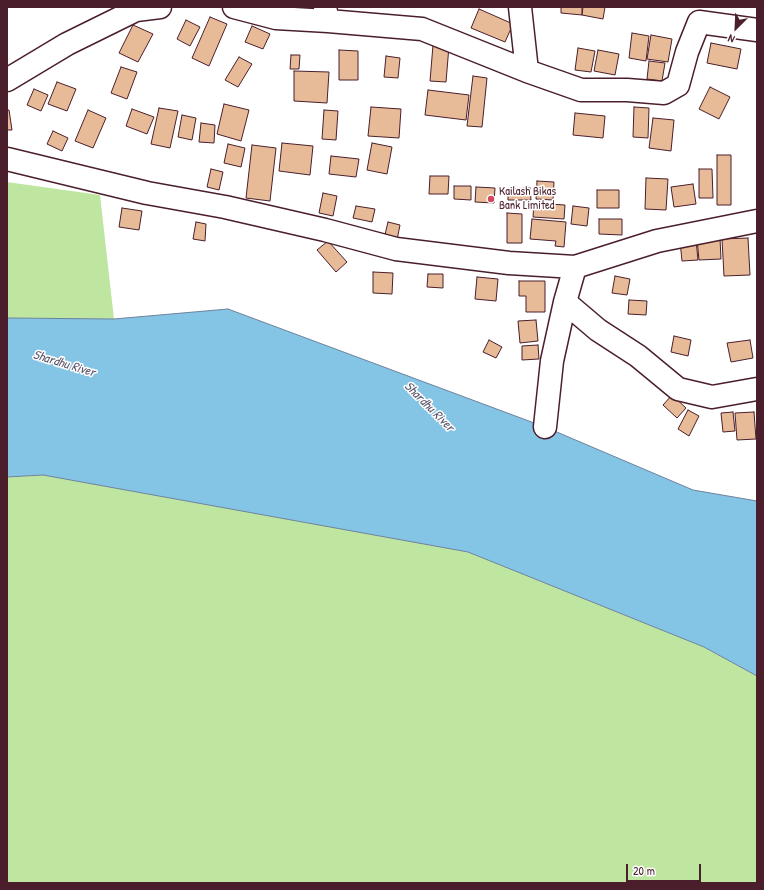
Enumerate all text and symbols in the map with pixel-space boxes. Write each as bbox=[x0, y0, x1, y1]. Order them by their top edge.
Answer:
north arrow bbox=[716, 8, 756, 48]
text: N bbox=[726, 31, 737, 47]
place label: Kailash Bikas Bank Limited bbox=[499, 185, 556, 213]
marker: Kailash Bikas Bank Limited bbox=[486, 194, 496, 204]
water label: Shardhu River bbox=[31, 347, 97, 381]
water label: Shardhu River bbox=[401, 379, 457, 435]
scale bar bbox=[628, 856, 703, 882]
text: 20 m bbox=[633, 862, 655, 879]

